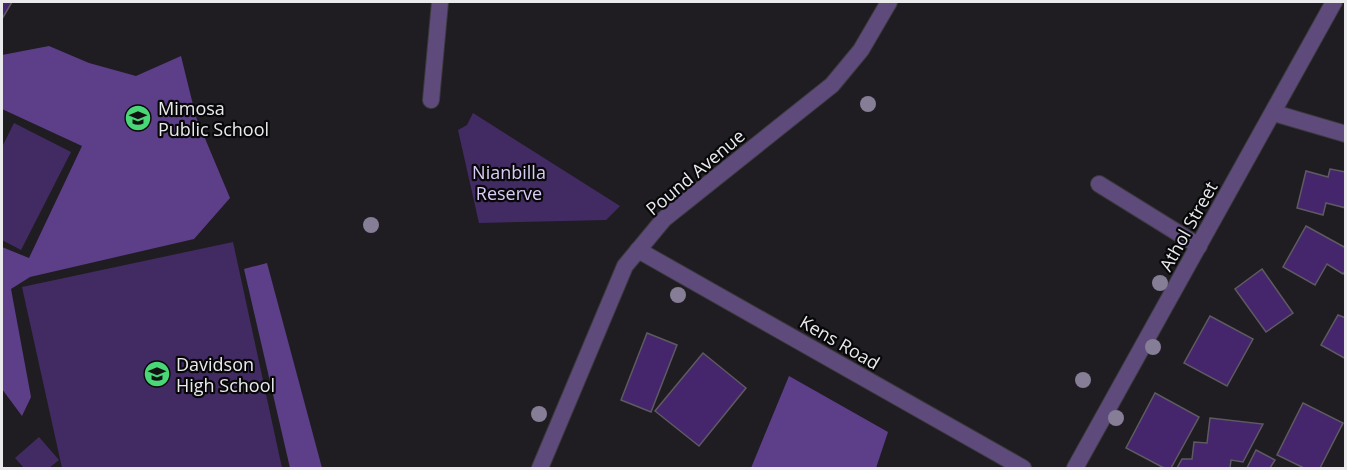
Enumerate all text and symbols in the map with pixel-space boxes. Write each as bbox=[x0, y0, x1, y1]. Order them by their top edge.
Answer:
place label: Mimosa Public School bbox=[158, 96, 269, 141]
school or university icon: Mimosa Public School bbox=[123, 103, 153, 133]
street label: Pound Avenue bbox=[641, 124, 749, 220]
park label: Nianbilla Reserve bbox=[472, 160, 546, 205]
street label: Athol Street bbox=[1153, 177, 1223, 275]
street label: Kens Road bbox=[796, 310, 884, 374]
place label: Davidson High School bbox=[176, 352, 275, 397]
school or university icon: Davidson High School bbox=[142, 359, 172, 389]

